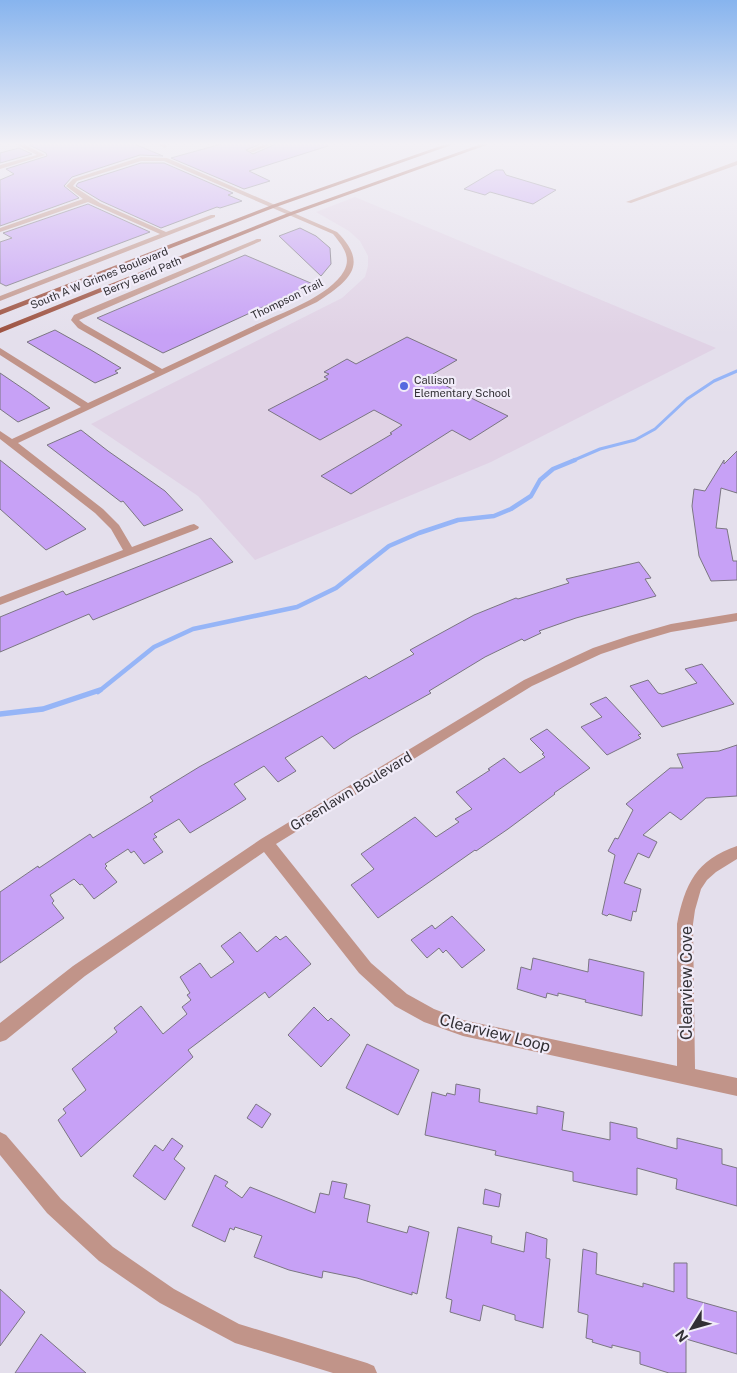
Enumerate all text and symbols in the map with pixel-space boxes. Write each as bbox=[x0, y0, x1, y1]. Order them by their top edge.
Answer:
street label: South A W Grimes Boulevard bbox=[28, 245, 170, 311]
street label: Berry Bend Path bbox=[101, 254, 183, 298]
street label: Thompson Trail bbox=[249, 276, 325, 322]
place label: Callison Elementary School bbox=[414, 374, 511, 399]
marker: Callison Elementary School bbox=[398, 380, 410, 392]
street label: Greenlawn Boulevard bbox=[287, 748, 415, 834]
street label: Clearview Cove bbox=[677, 926, 696, 1040]
street label: Clearview Loop bbox=[438, 1010, 552, 1056]
north arrow bbox=[667, 1303, 717, 1353]
text: N bbox=[672, 1327, 691, 1345]

